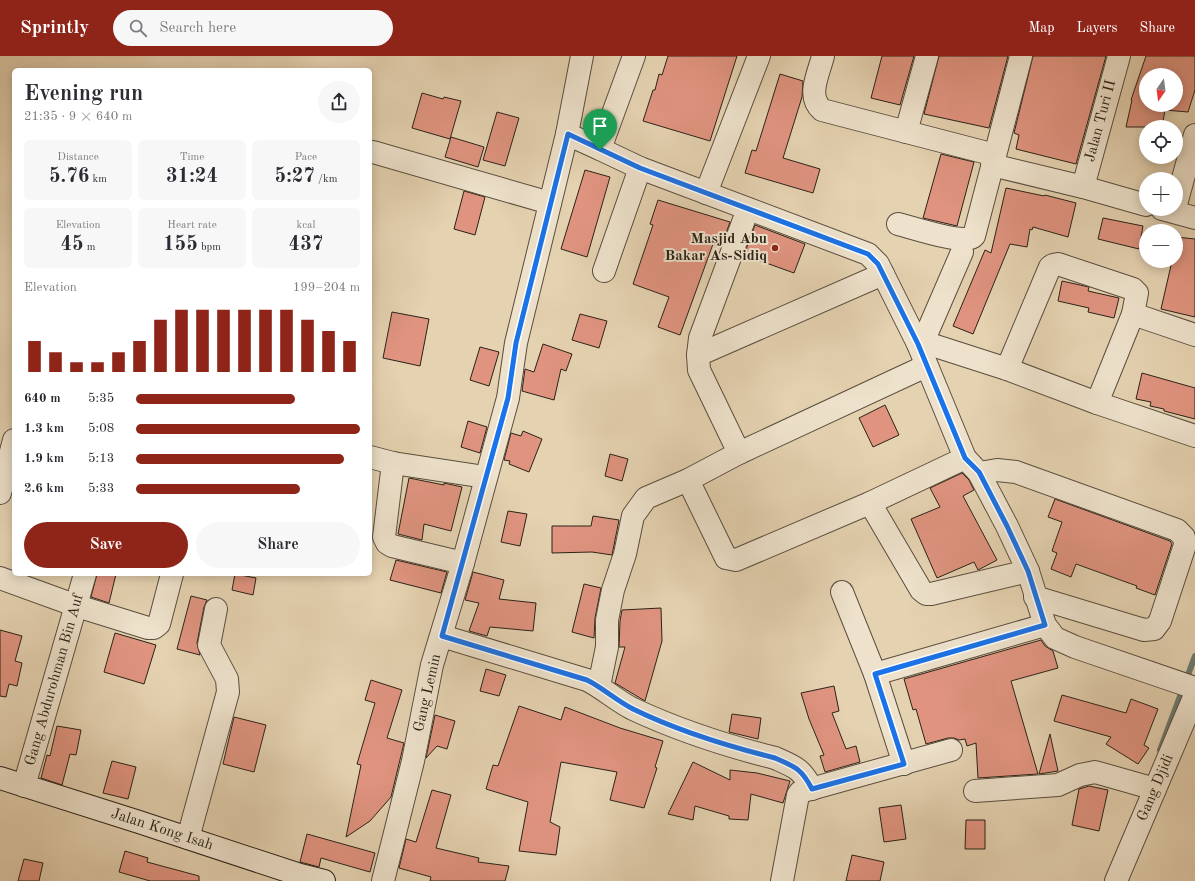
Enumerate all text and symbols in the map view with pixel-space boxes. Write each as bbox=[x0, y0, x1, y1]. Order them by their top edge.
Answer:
search box bbox=[113, 10, 393, 46]
icon: search bbox=[127, 17, 149, 39]
text: Sprintly bbox=[20, 19, 89, 38]
text: Search here bbox=[159, 21, 236, 36]
text: Map bbox=[1029, 21, 1055, 35]
text: Layers bbox=[1077, 21, 1118, 35]
text: Share bbox=[1140, 21, 1175, 35]
north arrow bbox=[1139, 68, 1183, 112]
map controls bbox=[1139, 68, 1183, 268]
street label: Jalan Turi II bbox=[1083, 78, 1119, 164]
button: share bbox=[318, 81, 360, 123]
text: Evening run bbox=[24, 83, 143, 105]
pin bbox=[583, 109, 617, 150]
text: 21:35 · 9 × 640 m bbox=[24, 110, 132, 123]
icon: arrive bbox=[589, 115, 611, 137]
button: locate bbox=[1139, 120, 1183, 164]
text: Distance bbox=[57, 152, 99, 163]
text: Time bbox=[180, 152, 204, 163]
text: Pace bbox=[295, 152, 317, 163]
text: 5.76 bbox=[49, 167, 89, 187]
text: 31:24 bbox=[166, 167, 218, 187]
text: 5:27 bbox=[275, 167, 315, 187]
button: + bbox=[1139, 172, 1183, 216]
text: km bbox=[89, 174, 107, 185]
text: /km bbox=[315, 174, 337, 185]
text: Elevation bbox=[56, 220, 100, 231]
text: Heart rate bbox=[167, 220, 217, 231]
text: kcal bbox=[297, 220, 315, 231]
button: − bbox=[1139, 224, 1183, 268]
place label: Masjid Abu Bakar As-Sidiq bbox=[665, 232, 767, 264]
text: 45 bbox=[60, 235, 84, 255]
text: 155 bbox=[163, 235, 198, 255]
text: 437 bbox=[289, 235, 323, 255]
text: m bbox=[84, 242, 96, 253]
text: bpm bbox=[198, 242, 221, 253]
marker: Masjid Abu Bakar As-Sidiq bbox=[770, 243, 780, 253]
text: Elevation bbox=[24, 281, 77, 294]
text: 199–204 m bbox=[293, 281, 360, 294]
text: 640 m bbox=[24, 392, 61, 405]
text: 5:35 bbox=[88, 392, 114, 405]
text: 1.3 km bbox=[24, 422, 64, 435]
text: 5:08 bbox=[88, 422, 114, 435]
text: 1.9 km bbox=[24, 452, 64, 465]
text: 5:13 bbox=[88, 452, 114, 465]
text: 2.6 km bbox=[24, 482, 64, 495]
text: 5:33 bbox=[88, 482, 114, 495]
button: Save bbox=[24, 522, 188, 568]
button: Share bbox=[196, 522, 360, 568]
street label: Gang Abdurohman Bin Auf bbox=[23, 591, 87, 768]
street label: Gang Lemin bbox=[412, 653, 444, 733]
street label: Gang Djidi bbox=[1135, 752, 1177, 824]
street label: Jalan Kong Isah bbox=[109, 806, 215, 854]

